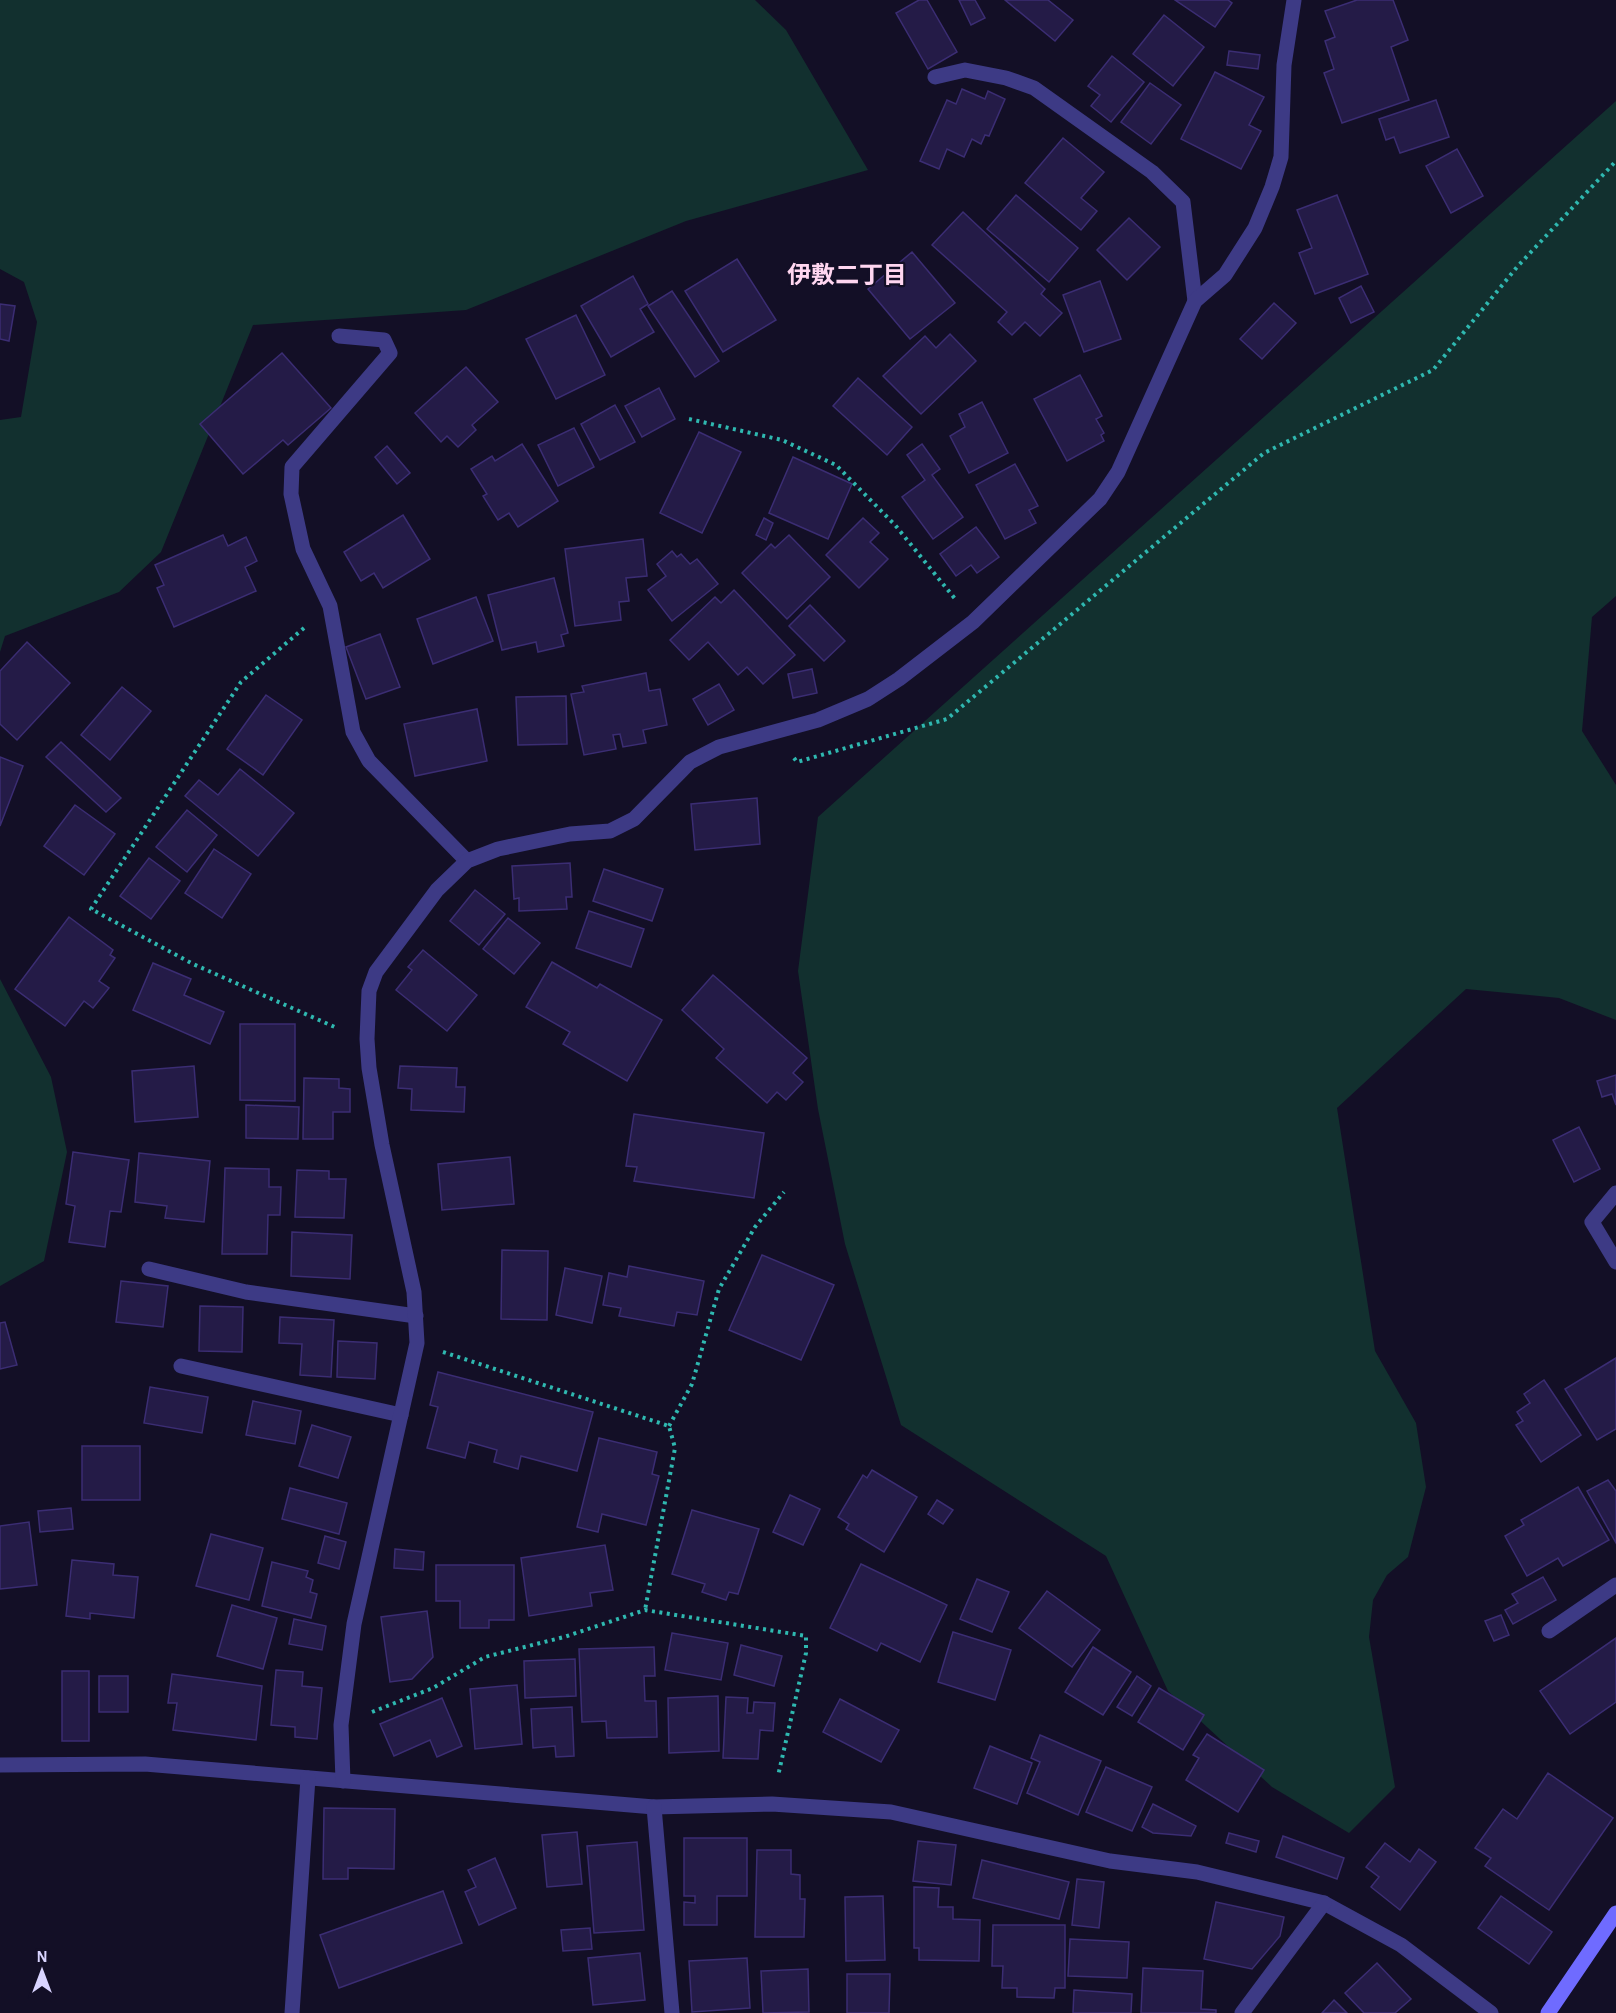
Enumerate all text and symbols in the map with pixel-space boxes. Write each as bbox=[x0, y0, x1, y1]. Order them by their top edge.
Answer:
district label: 伊敷二丁目 bbox=[787, 262, 907, 288]
north arrow bbox=[12, 1941, 72, 2001]
text: N bbox=[36, 1949, 48, 1965]

